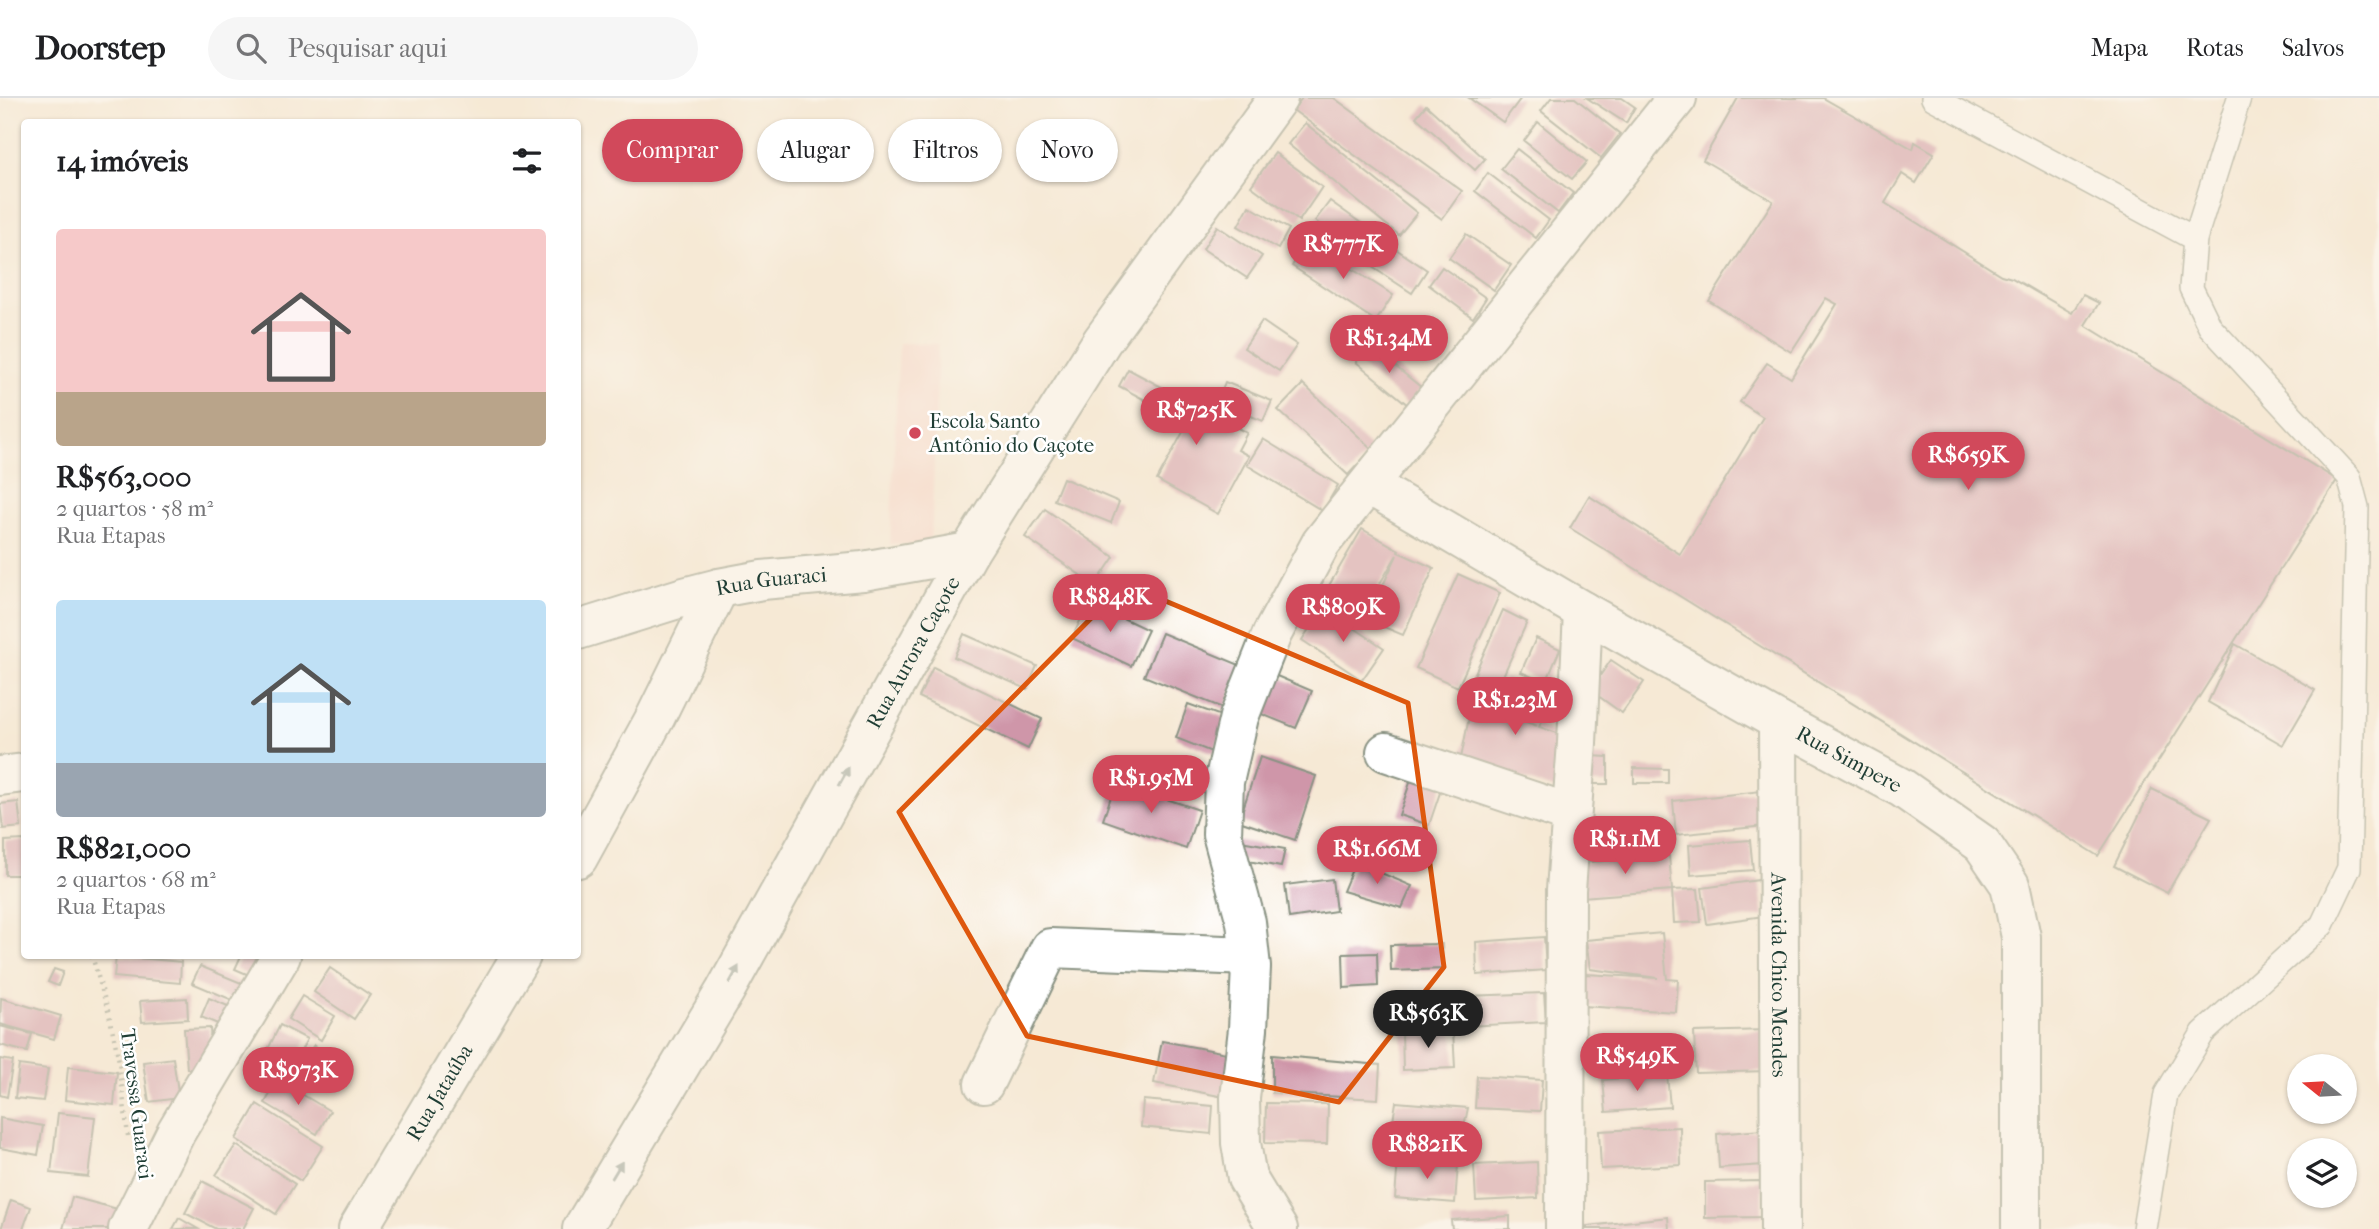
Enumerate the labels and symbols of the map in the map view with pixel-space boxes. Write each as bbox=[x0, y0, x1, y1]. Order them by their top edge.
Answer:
pin: R$777K bbox=[1286, 222, 1400, 281]
pin: R$1.34M bbox=[1324, 316, 1454, 375]
pin: R$725K bbox=[1139, 388, 1253, 447]
place label: Escola Santo Antônio do Caçote bbox=[928, 409, 1094, 457]
marker: Escola Santo Antônio do Caçote bbox=[907, 425, 923, 441]
pin: R$659K bbox=[1911, 432, 2025, 492]
street label: Rua Guaraci bbox=[714, 562, 828, 600]
street label: Rua Aurora Caçote bbox=[861, 572, 965, 733]
pin: R$848K bbox=[1053, 574, 1167, 634]
pin: R$809K bbox=[1286, 584, 1400, 644]
pin: R$1.23M bbox=[1450, 678, 1580, 737]
street label: Rua Simpere bbox=[1792, 721, 1906, 798]
pin: R$1.95M bbox=[1086, 756, 1216, 815]
one-way arrow bbox=[838, 766, 850, 786]
pin: R$1.1M bbox=[1568, 816, 1682, 876]
pin: R$1.66M bbox=[1312, 826, 1442, 886]
street label: Avenida Chico Mendes bbox=[1767, 871, 1791, 1078]
one-way arrow bbox=[728, 965, 740, 985]
pin: R$563K bbox=[1371, 990, 1485, 1050]
street label: Travessa Guaraci bbox=[116, 1027, 158, 1181]
pin: R$549K bbox=[1580, 1034, 1694, 1093]
street label: Rua Jataúba bbox=[402, 1040, 478, 1145]
pin: R$973K bbox=[241, 1048, 355, 1107]
north arrow bbox=[2287, 1054, 2357, 1124]
pin: R$821K bbox=[1370, 1122, 1484, 1181]
one-way arrow bbox=[611, 1161, 624, 1180]

